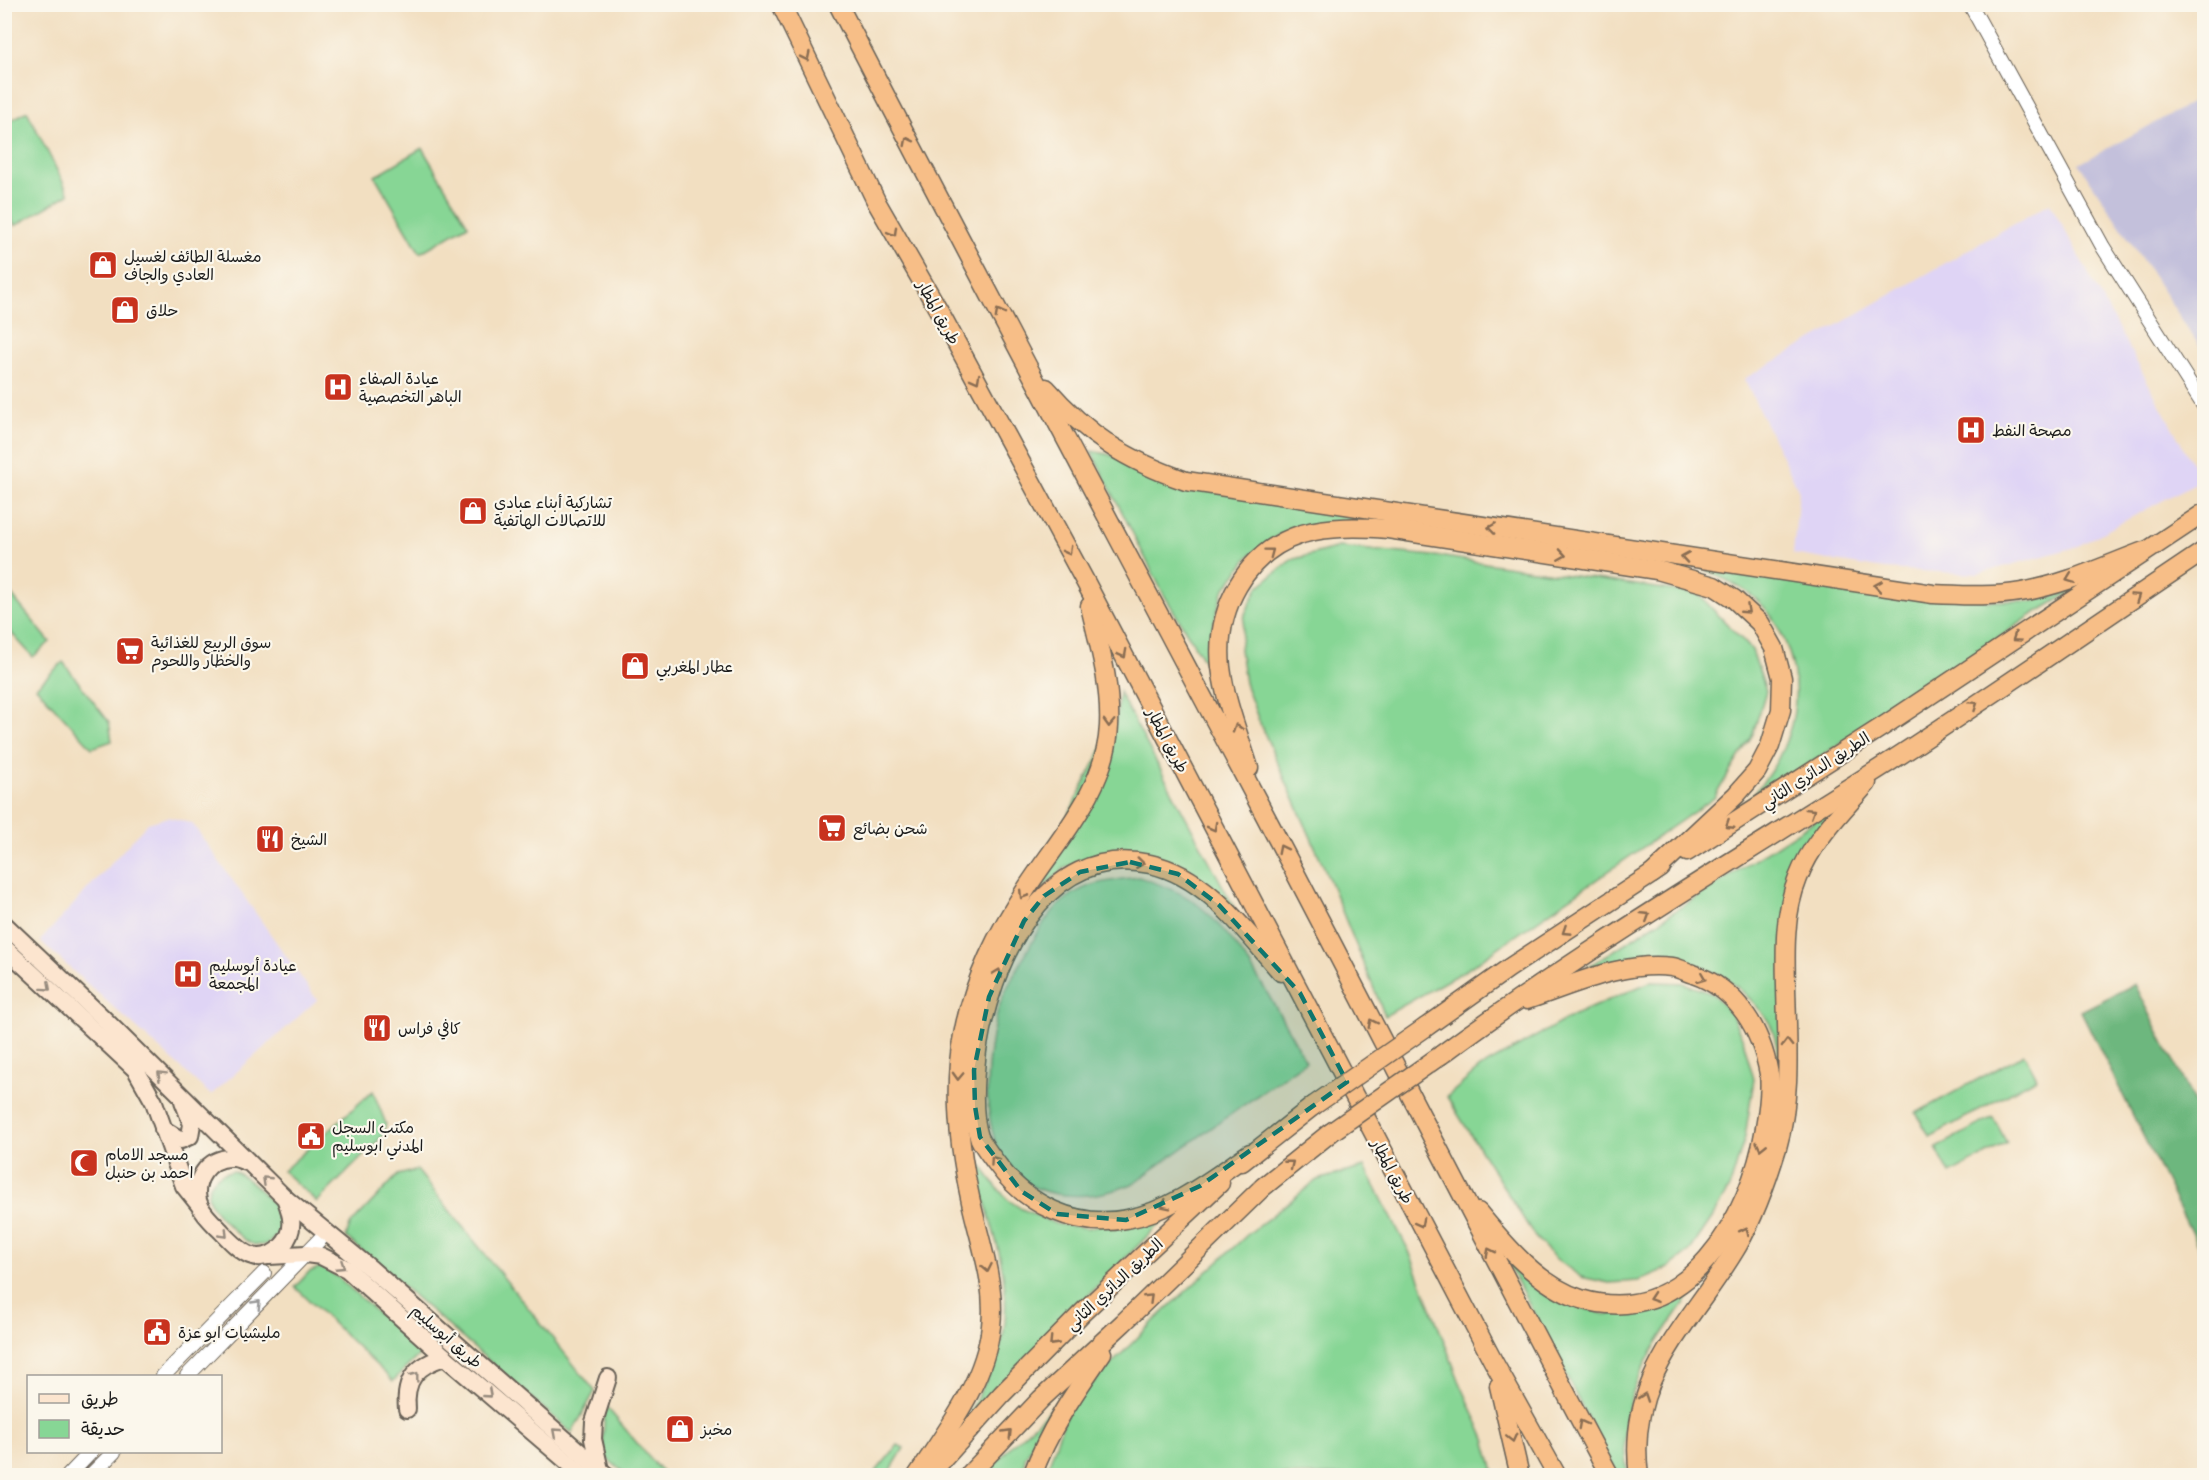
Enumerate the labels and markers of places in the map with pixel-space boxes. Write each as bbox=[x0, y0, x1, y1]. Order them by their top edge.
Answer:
place label: مغسلة الطائف لغسيل العادي والجاف bbox=[124, 246, 261, 286]
shop icon: مغسلة الطائف لغسيل العادي والجاف bbox=[87, 249, 119, 281]
shop icon: حلاق bbox=[109, 294, 141, 326]
place label: حلاق bbox=[146, 300, 178, 320]
place label: عيادة الصفاء الباهر التخصصية bbox=[359, 368, 462, 406]
hospital icon: عيادة الصفاء الباهر التخصصية bbox=[322, 371, 354, 403]
hospital icon: مصحة النفط bbox=[1955, 414, 1987, 446]
place label: مصحة النفط bbox=[1992, 420, 2072, 440]
place label: تشاركية أبناء عبادي للاتصالات الهاتفية bbox=[494, 492, 612, 530]
shop icon: تشاركية أبناء عبادي للاتصالات الهاتفية bbox=[457, 495, 489, 527]
place label: سوق الربيع للغذائية والخظار واللحوم bbox=[151, 632, 271, 673]
supermarket icon: سوق الربيع للغذائية والخظار واللحوم bbox=[114, 635, 146, 667]
shop icon: عطار المغربي bbox=[619, 650, 651, 682]
place label: عطار المغربي bbox=[656, 656, 733, 681]
supermarket icon: شحن بضائع bbox=[816, 812, 848, 844]
place label: شحن بضائع bbox=[853, 818, 928, 840]
restaurant icon: الشيخ bbox=[254, 823, 286, 855]
place label: الشيخ bbox=[291, 829, 327, 850]
place label: عيادة أبوسليم المجمعة bbox=[209, 955, 297, 993]
hospital icon: عيادة أبوسليم المجمعة bbox=[172, 958, 204, 990]
restaurant icon: كافي فراس bbox=[361, 1012, 393, 1044]
place label: كافي فراس bbox=[398, 1018, 461, 1040]
place label: مكتب السجل المدني ابوسليم bbox=[332, 1117, 423, 1160]
public building icon: مكتب السجل المدني ابوسليم bbox=[295, 1120, 327, 1152]
place label: مسجد الامام احمد بن حنبل bbox=[105, 1144, 193, 1182]
mosque icon: مسجد الامام احمد بن حنبل bbox=[68, 1147, 100, 1179]
public building icon: مليشيات ابو عزة bbox=[141, 1316, 173, 1348]
place label: مليشيات ابو عزة bbox=[178, 1322, 280, 1343]
shop icon: مخبز bbox=[664, 1413, 696, 1445]
place label: مخبز bbox=[699, 1419, 732, 1439]

